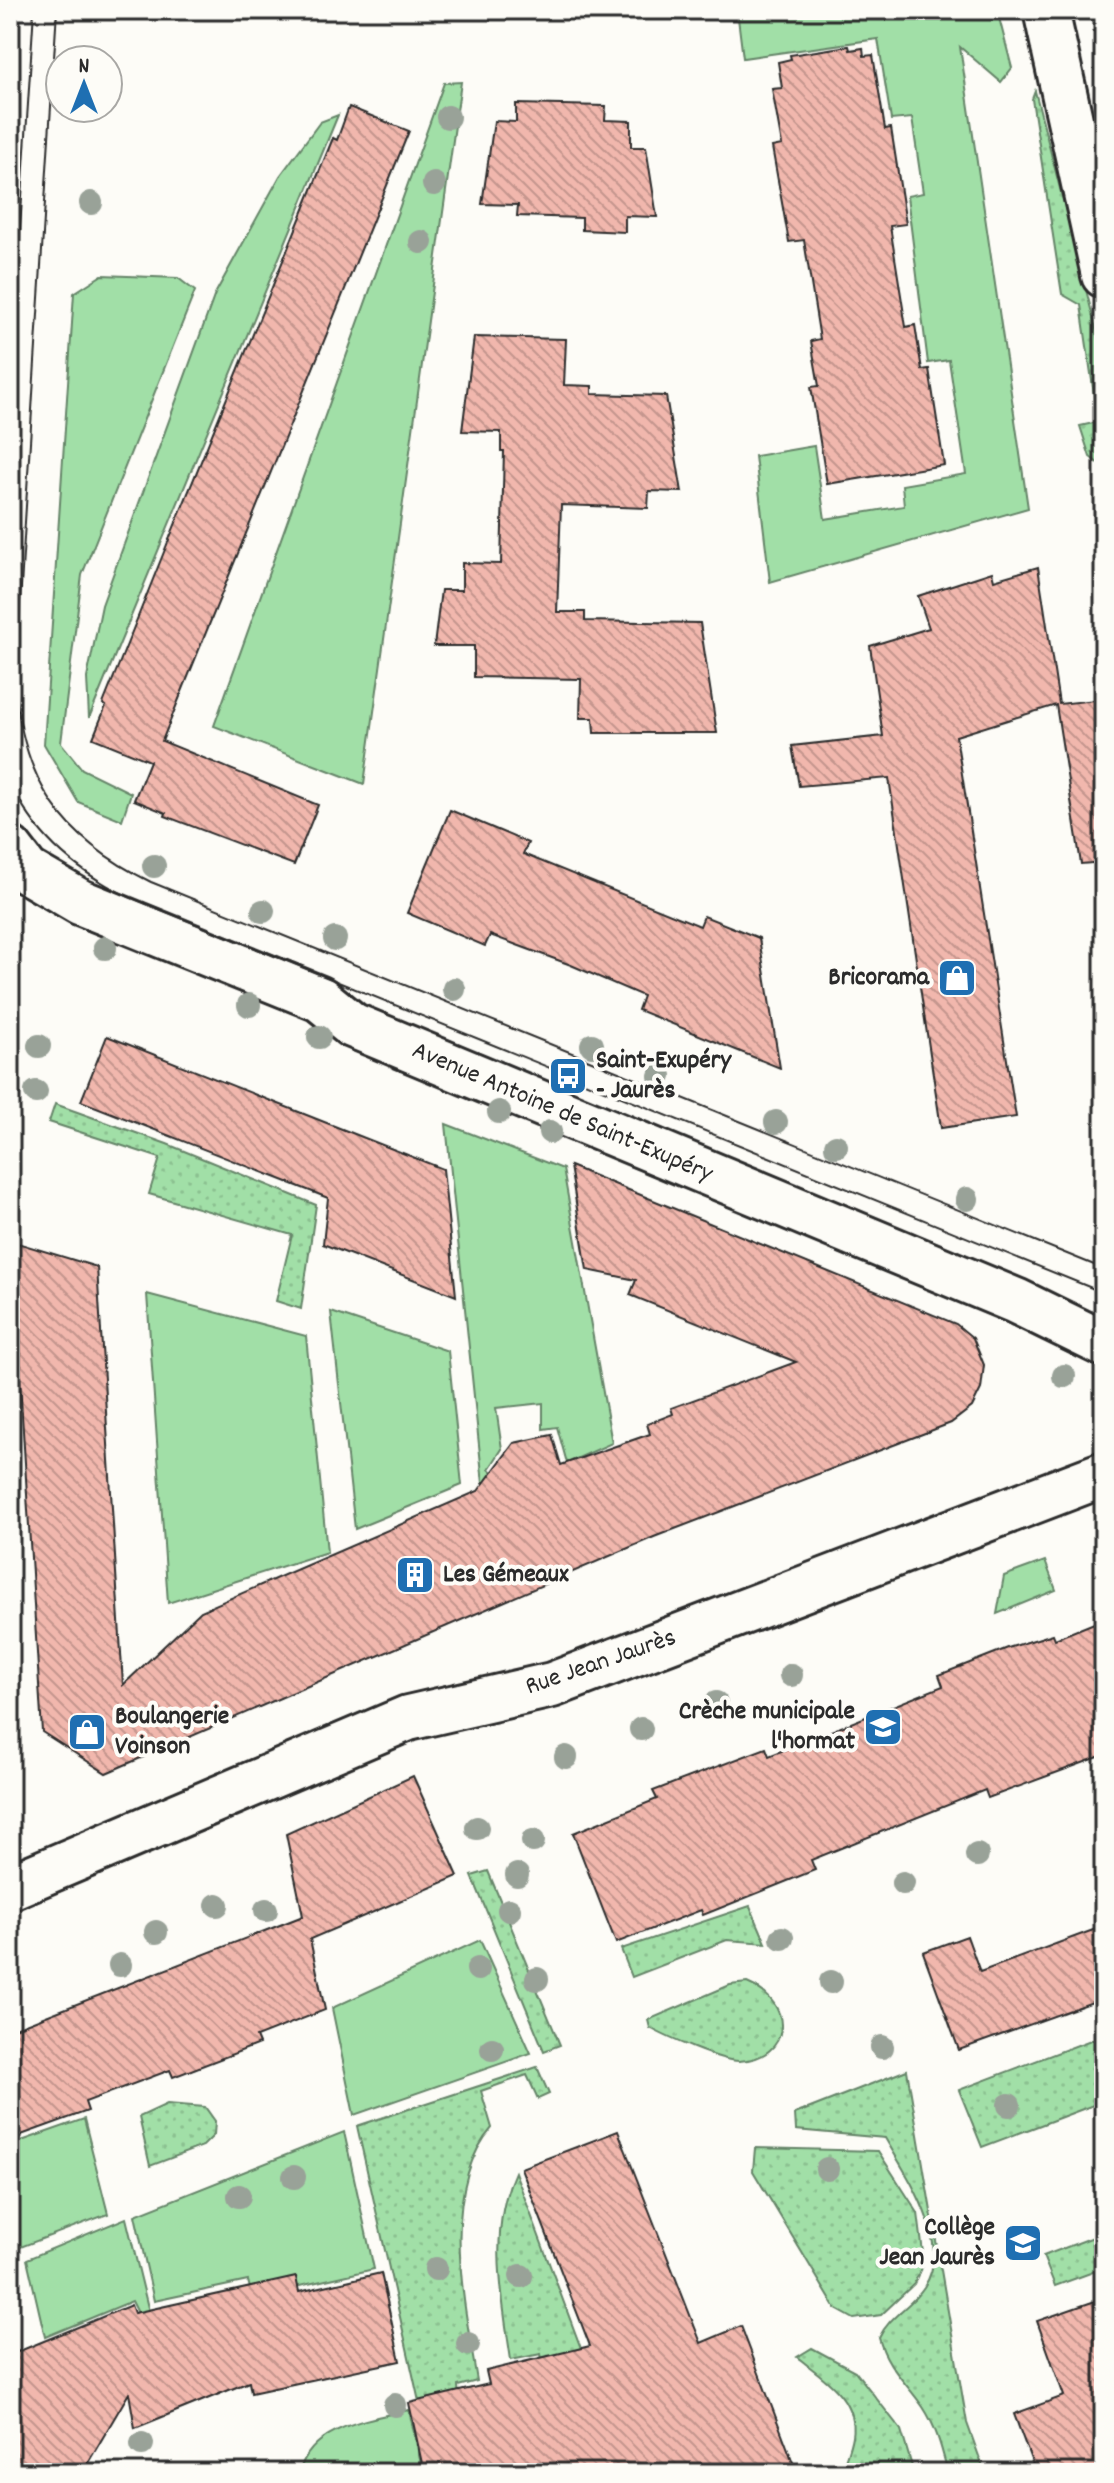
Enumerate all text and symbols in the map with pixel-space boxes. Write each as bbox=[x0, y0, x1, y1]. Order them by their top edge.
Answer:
north arrow bbox=[44, 44, 124, 124]
text: N bbox=[79, 52, 90, 83]
shop icon: Bricorama bbox=[936, 957, 978, 999]
place label: Bricorama bbox=[828, 960, 930, 997]
street label: Avenue Antoine de Saint-Exupéry bbox=[406, 1033, 718, 1193]
place label: Saint-Exupéry - Jaurès bbox=[596, 1043, 732, 1110]
bus stop icon: Saint-Exupéry - Jaurès bbox=[547, 1055, 589, 1097]
building icon: Les Gémeaux bbox=[394, 1554, 436, 1596]
place label: Les Gémeaux bbox=[443, 1557, 569, 1594]
street label: Rue Jean Jaurès bbox=[521, 1620, 681, 1706]
place label: Crèche municipale l'hormat bbox=[679, 1694, 855, 1761]
place label: Boulangerie Voinson bbox=[115, 1699, 229, 1766]
school or university icon: Crèche municipale l'hormat bbox=[862, 1706, 904, 1748]
shop icon: Boulangerie Voinson bbox=[66, 1711, 108, 1753]
place label: Collège Jean Jaurès bbox=[879, 2210, 995, 2277]
school or university icon: Collège Jean Jaurès bbox=[1002, 2222, 1044, 2264]

